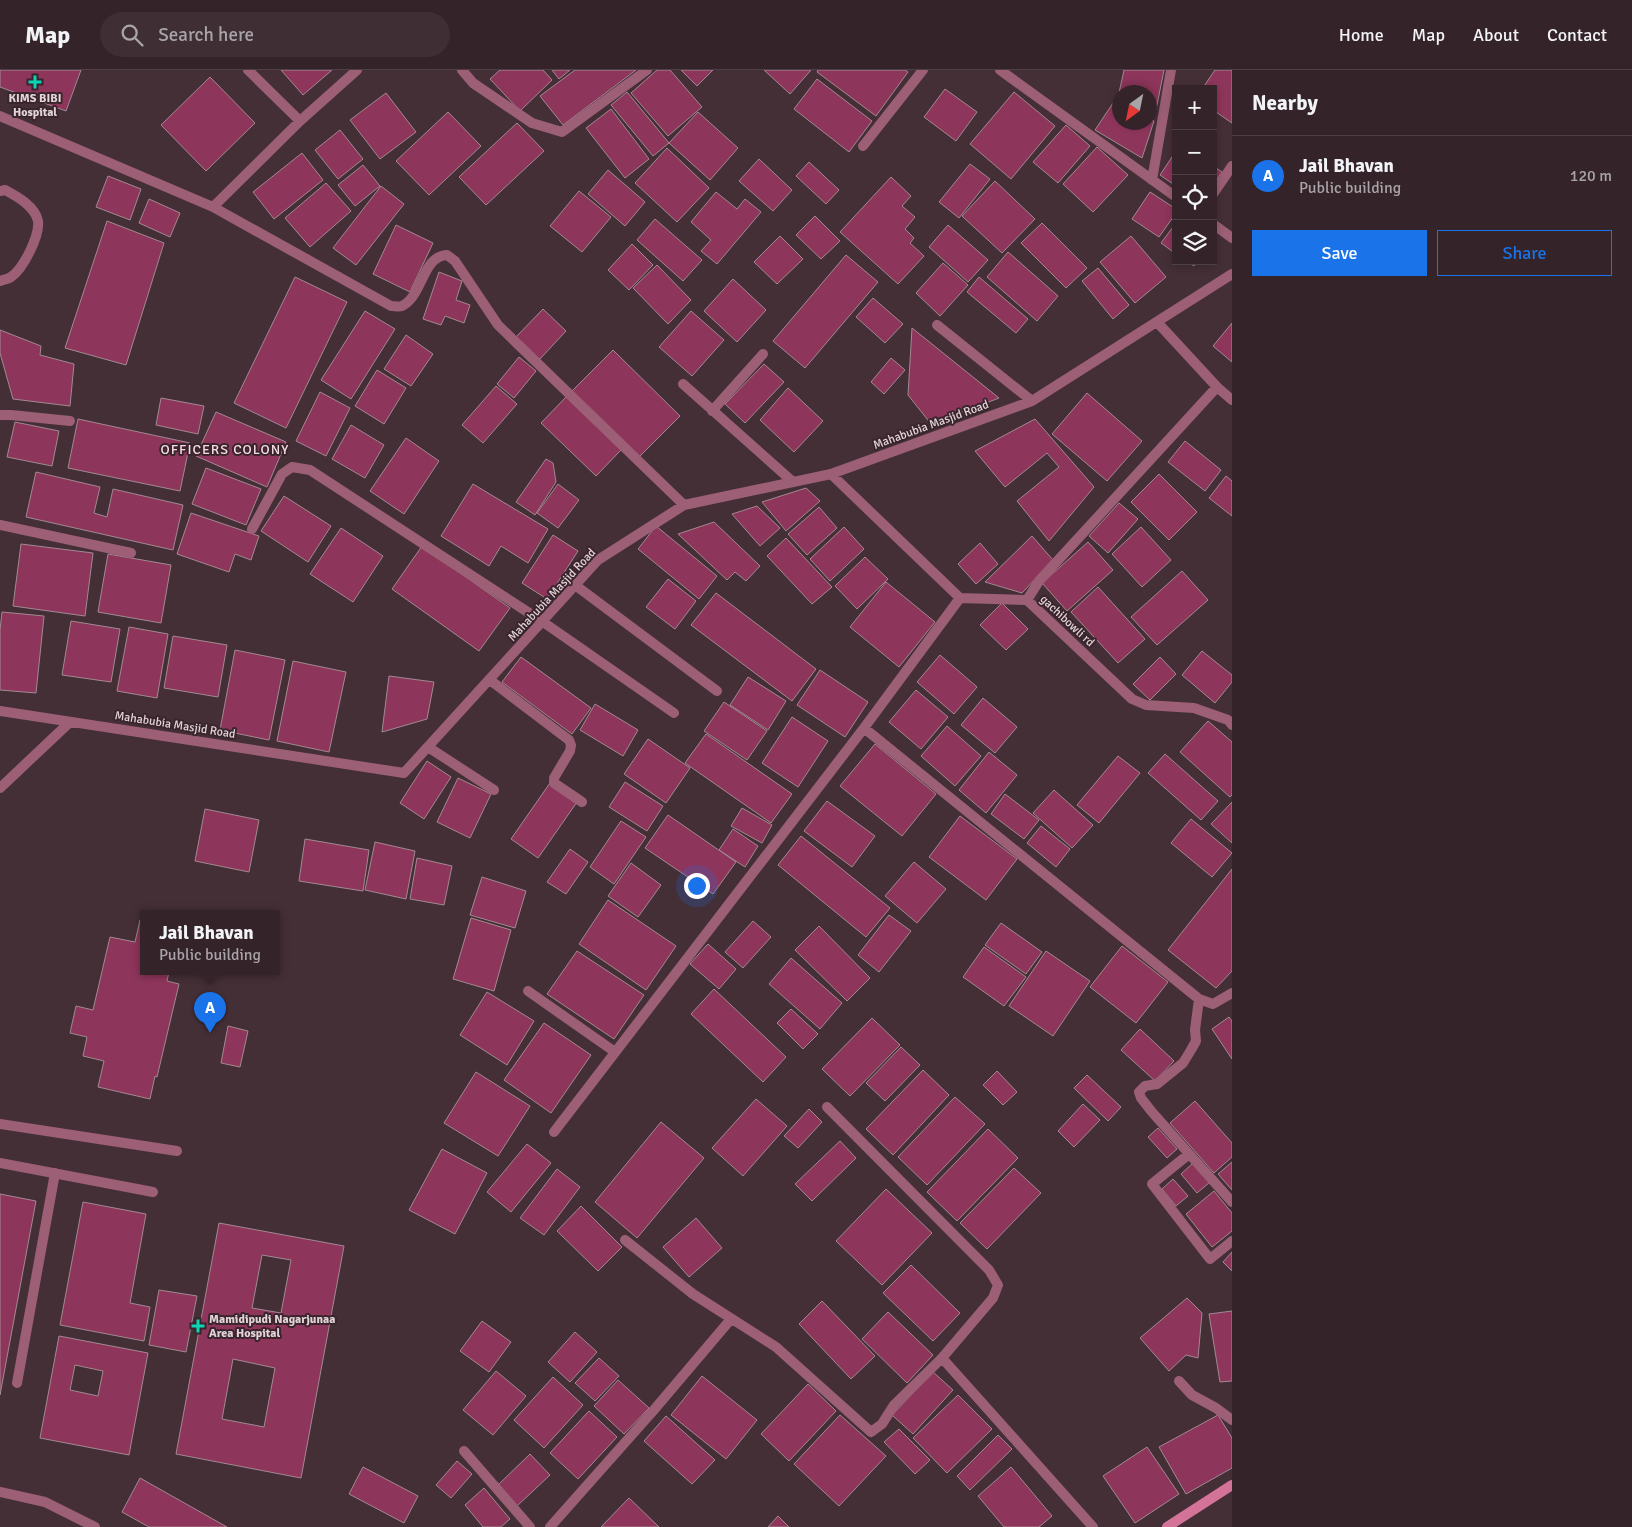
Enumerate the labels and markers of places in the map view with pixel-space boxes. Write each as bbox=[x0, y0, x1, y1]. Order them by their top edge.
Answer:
marker: KIMS BIBI Hospital bbox=[28, 75, 42, 89]
place label: KIMS BIBI Hospital bbox=[9, 91, 61, 120]
pin: A bbox=[194, 992, 226, 1033]
place label: Mamidipudi Nagarjunaa Area Hospital bbox=[209, 1312, 335, 1341]
marker: Mamidipudi Nagarjunaa Area Hospital bbox=[191, 1319, 205, 1333]

